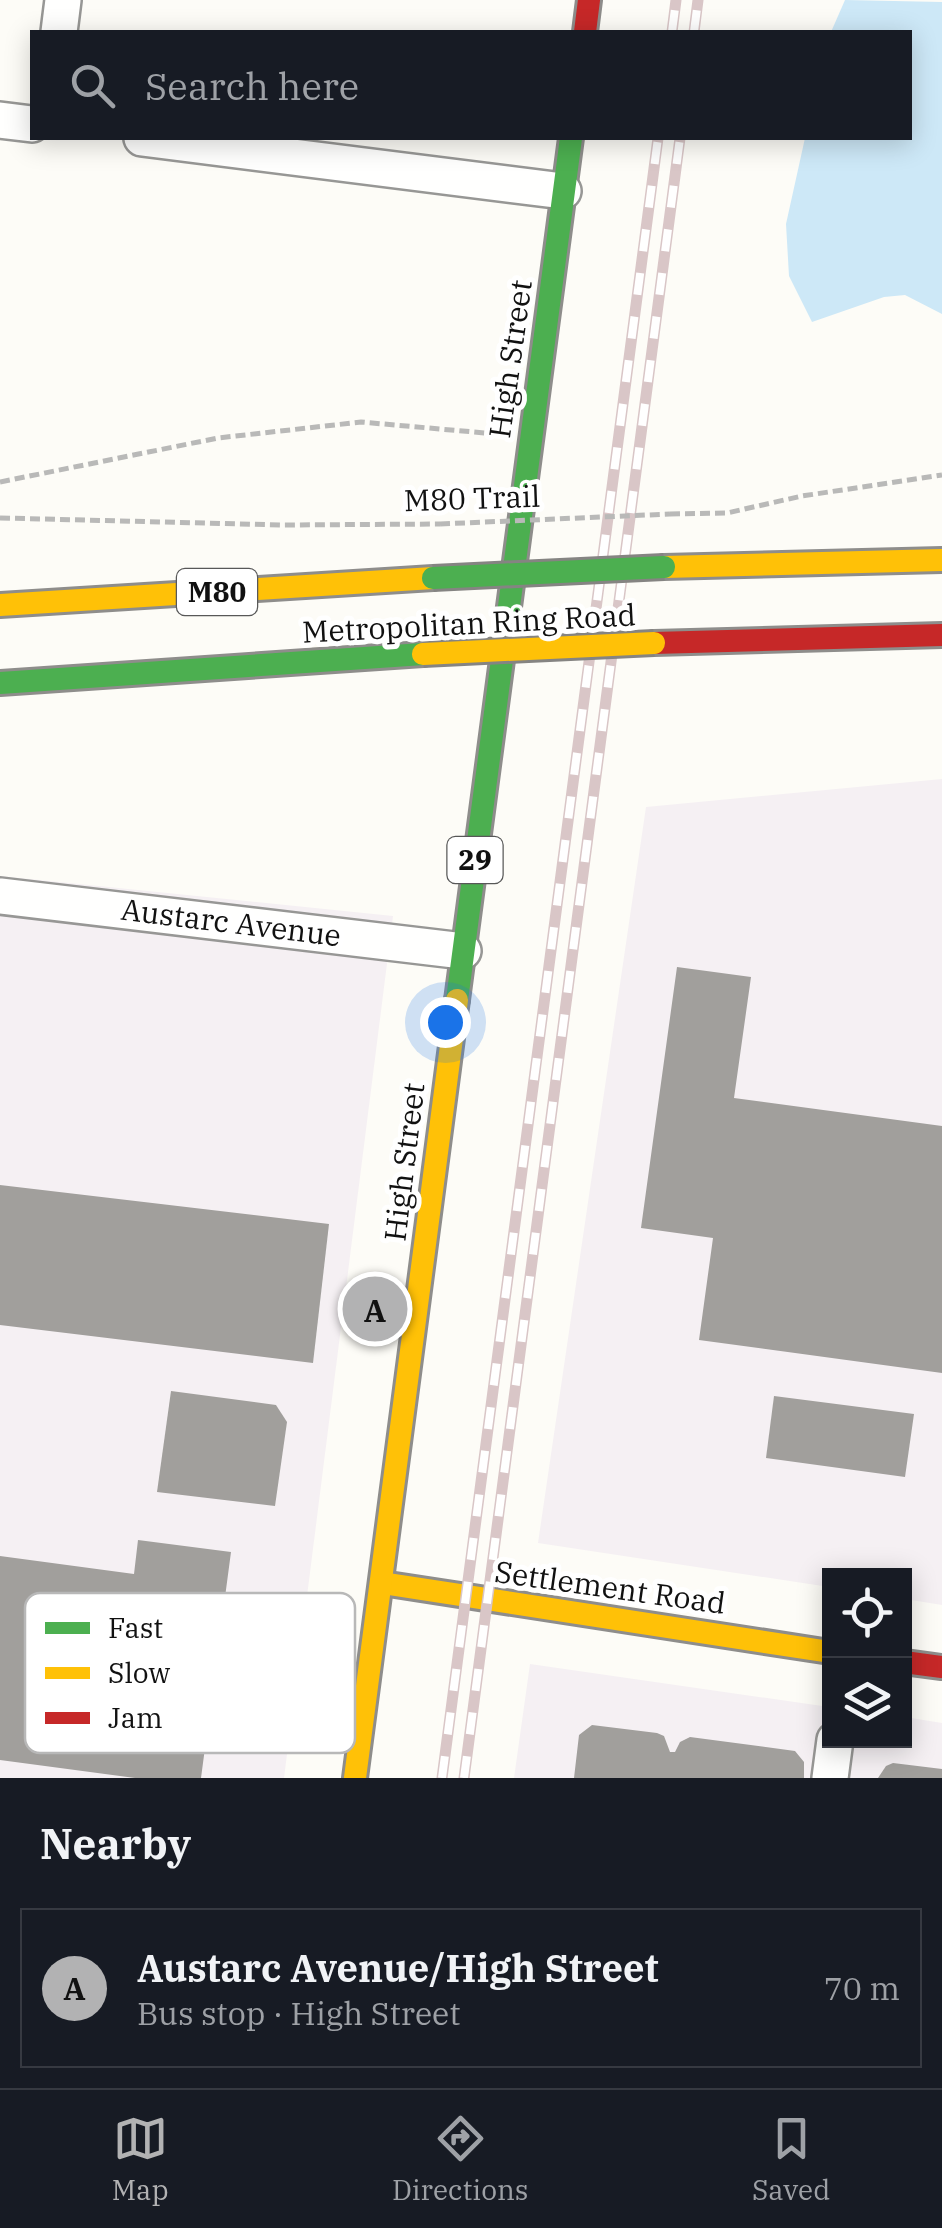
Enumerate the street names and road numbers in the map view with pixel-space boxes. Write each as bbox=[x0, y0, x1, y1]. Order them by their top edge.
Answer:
street label: High Street bbox=[479, 277, 540, 440]
street label: M80 Trail bbox=[403, 476, 541, 519]
road number: M80 bbox=[177, 569, 257, 615]
street label: Metropolitan Ring Road bbox=[301, 594, 637, 651]
road number: 29 bbox=[448, 837, 502, 883]
street label: Austarc Avenue bbox=[119, 889, 343, 954]
street label: High Street bbox=[374, 1080, 433, 1243]
street label: Settlement Road bbox=[492, 1551, 728, 1622]

